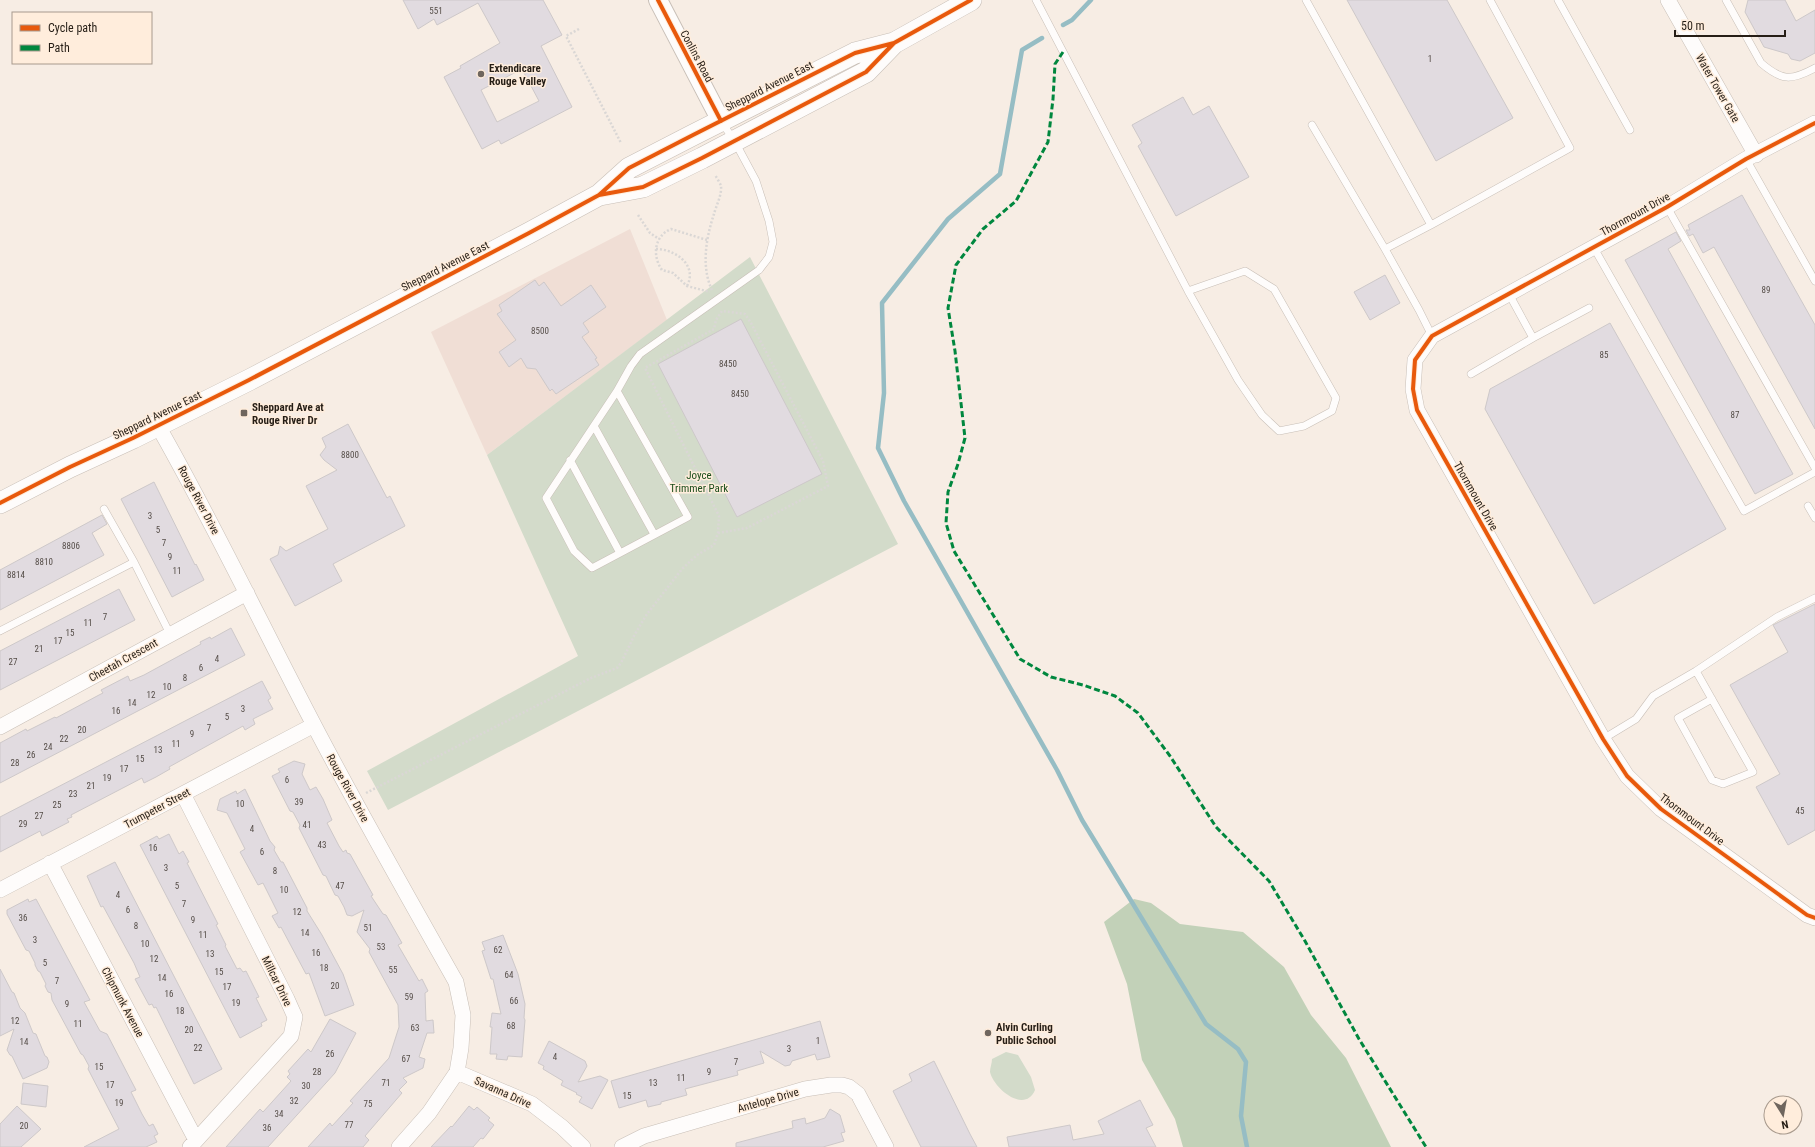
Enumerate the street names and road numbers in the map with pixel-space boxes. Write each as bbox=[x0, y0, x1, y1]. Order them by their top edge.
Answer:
street label: Conlins Road bbox=[677, 28, 716, 84]
street label: Water Tower Gate bbox=[1693, 52, 1742, 125]
street label: Sheppard Avenue East bbox=[723, 59, 815, 114]
street label: Thornmount Drive bbox=[1598, 190, 1672, 239]
street label: Sheppard Avenue East bbox=[399, 239, 491, 294]
street label: Sheppard Avenue East bbox=[111, 388, 204, 442]
street label: Thornmount Drive bbox=[1451, 459, 1501, 533]
street label: Rouge River Drive bbox=[175, 464, 222, 537]
street label: Cheetah Crescent bbox=[87, 636, 160, 685]
street label: Rouge River Drive bbox=[324, 752, 372, 825]
street label: Trumpeter Street bbox=[122, 786, 192, 831]
street label: Thornmount Drive bbox=[1657, 791, 1727, 848]
street label: Millcar Drive bbox=[259, 954, 294, 1008]
street label: Chipmunk Avenue bbox=[99, 965, 147, 1040]
street label: Savanna Drive bbox=[472, 1074, 533, 1111]
street label: Antelope Drive bbox=[736, 1086, 800, 1115]

